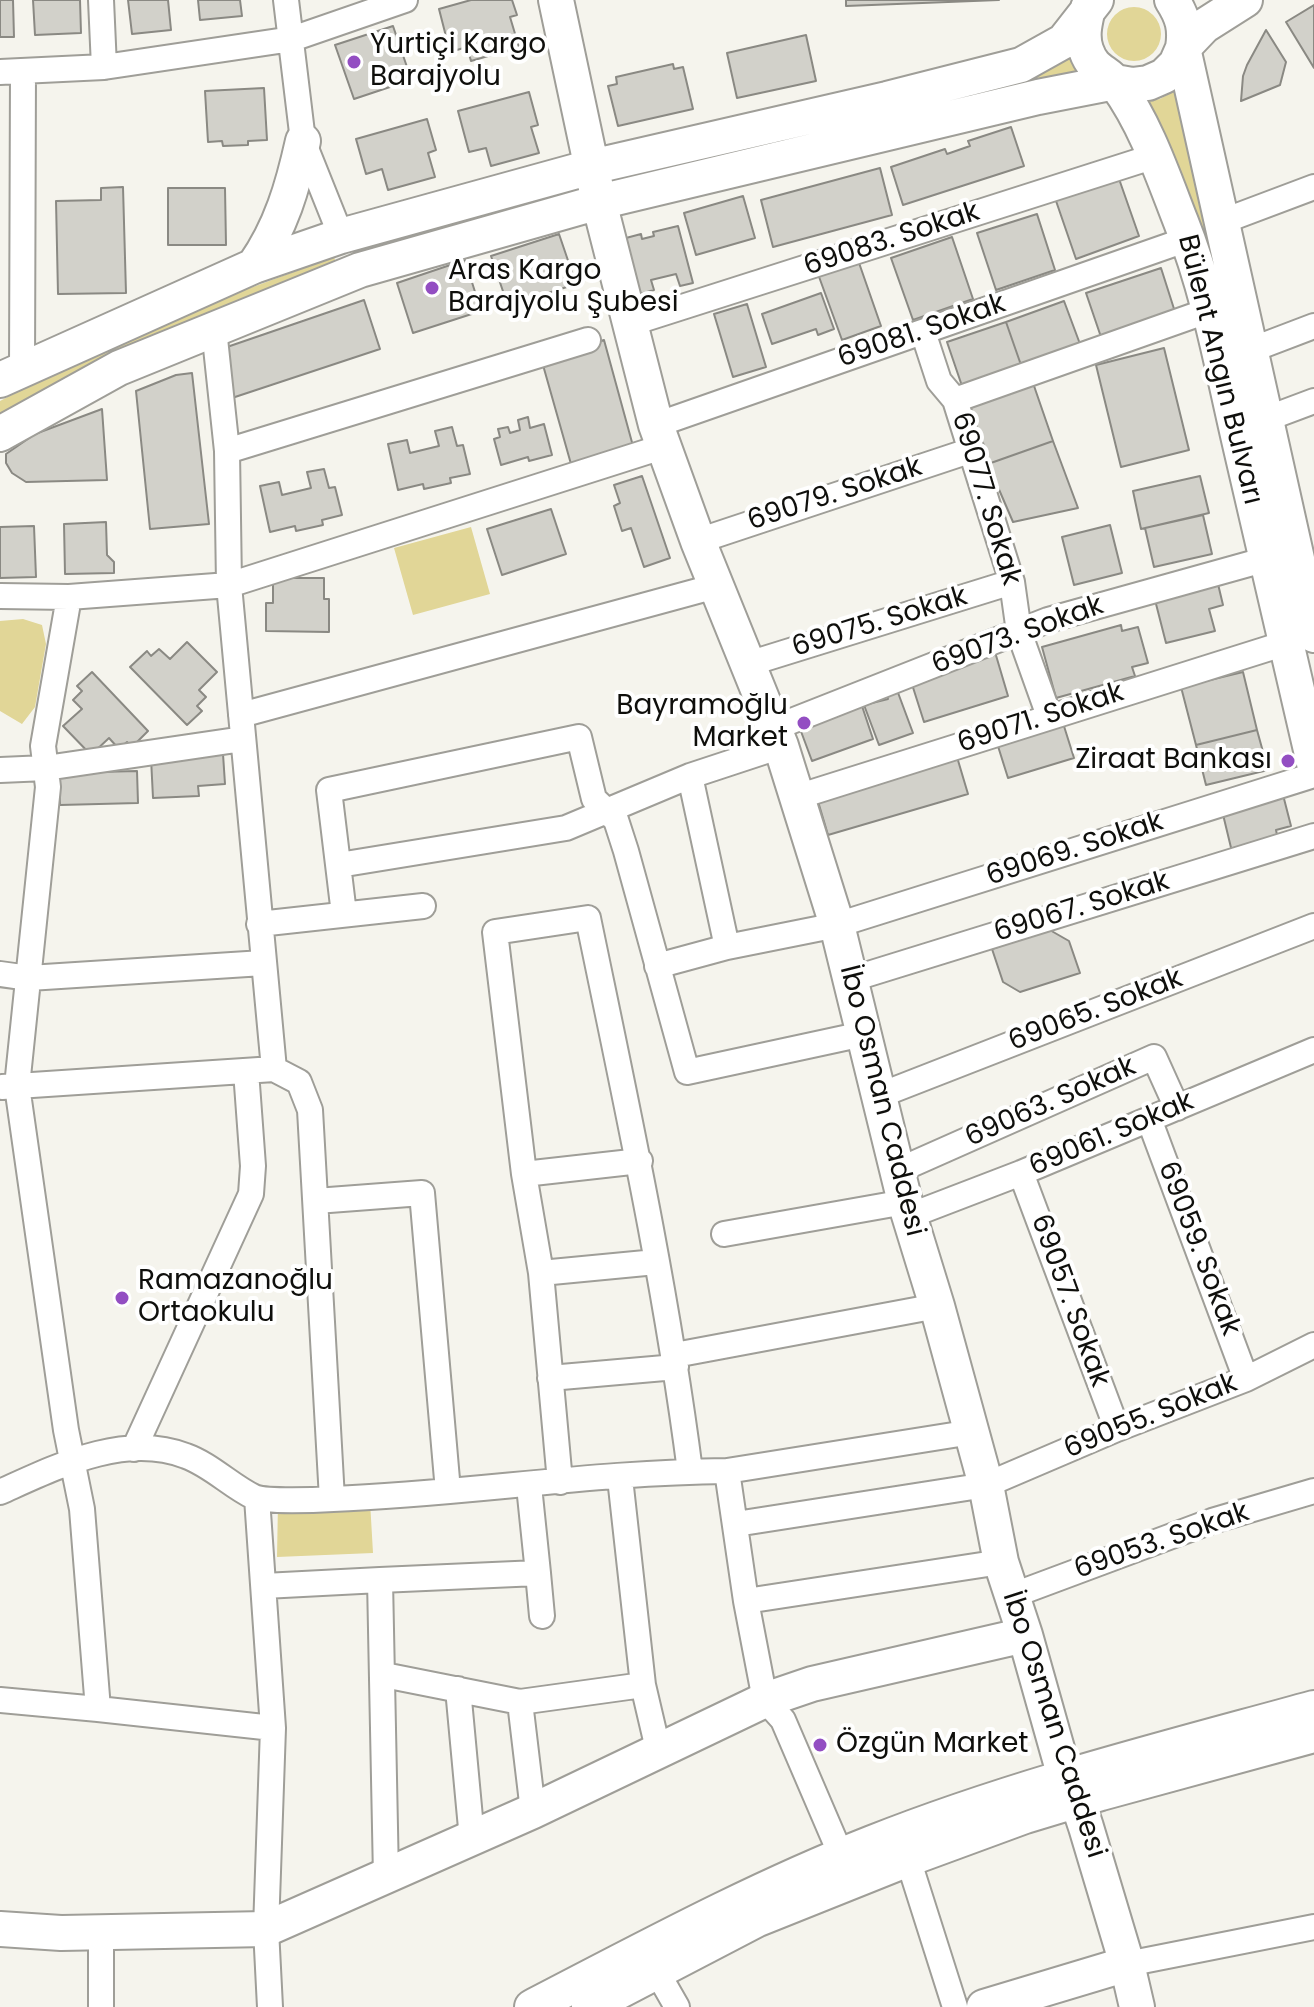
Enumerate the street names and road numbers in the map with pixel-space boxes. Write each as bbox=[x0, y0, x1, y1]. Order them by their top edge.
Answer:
street label: 69083. Sokak bbox=[800, 196, 984, 284]
street label: Bülent Angın Bulvarı bbox=[1169, 232, 1269, 508]
street label: 69081. Sokak bbox=[834, 288, 1010, 376]
street label: 69077. Sokak bbox=[943, 408, 1027, 590]
street label: 69079. Sokak bbox=[744, 451, 926, 539]
street label: 69075. Sokak bbox=[788, 580, 972, 666]
street label: 69073. Sokak bbox=[928, 589, 1108, 683]
street label: 69071. Sokak bbox=[954, 676, 1128, 762]
street label: 69069. Sokak bbox=[982, 806, 1168, 894]
street label: 69067. Sokak bbox=[990, 865, 1174, 951]
street label: İbo Osman Caddesi bbox=[831, 962, 931, 1240]
street label: 69065. Sokak bbox=[1004, 962, 1188, 1060]
street label: 69063. Sokak bbox=[961, 1050, 1141, 1156]
street label: 69061. Sokak bbox=[1025, 1085, 1199, 1185]
street label: 69059. Sokak bbox=[1149, 1157, 1247, 1341]
street label: 69057. Sokak bbox=[1022, 1210, 1116, 1392]
street label: 69055. Sokak bbox=[1060, 1367, 1242, 1467]
street label: 69053. Sokak bbox=[1070, 1496, 1254, 1588]
street label: İbo Osman Caddesi bbox=[994, 1587, 1112, 1863]

